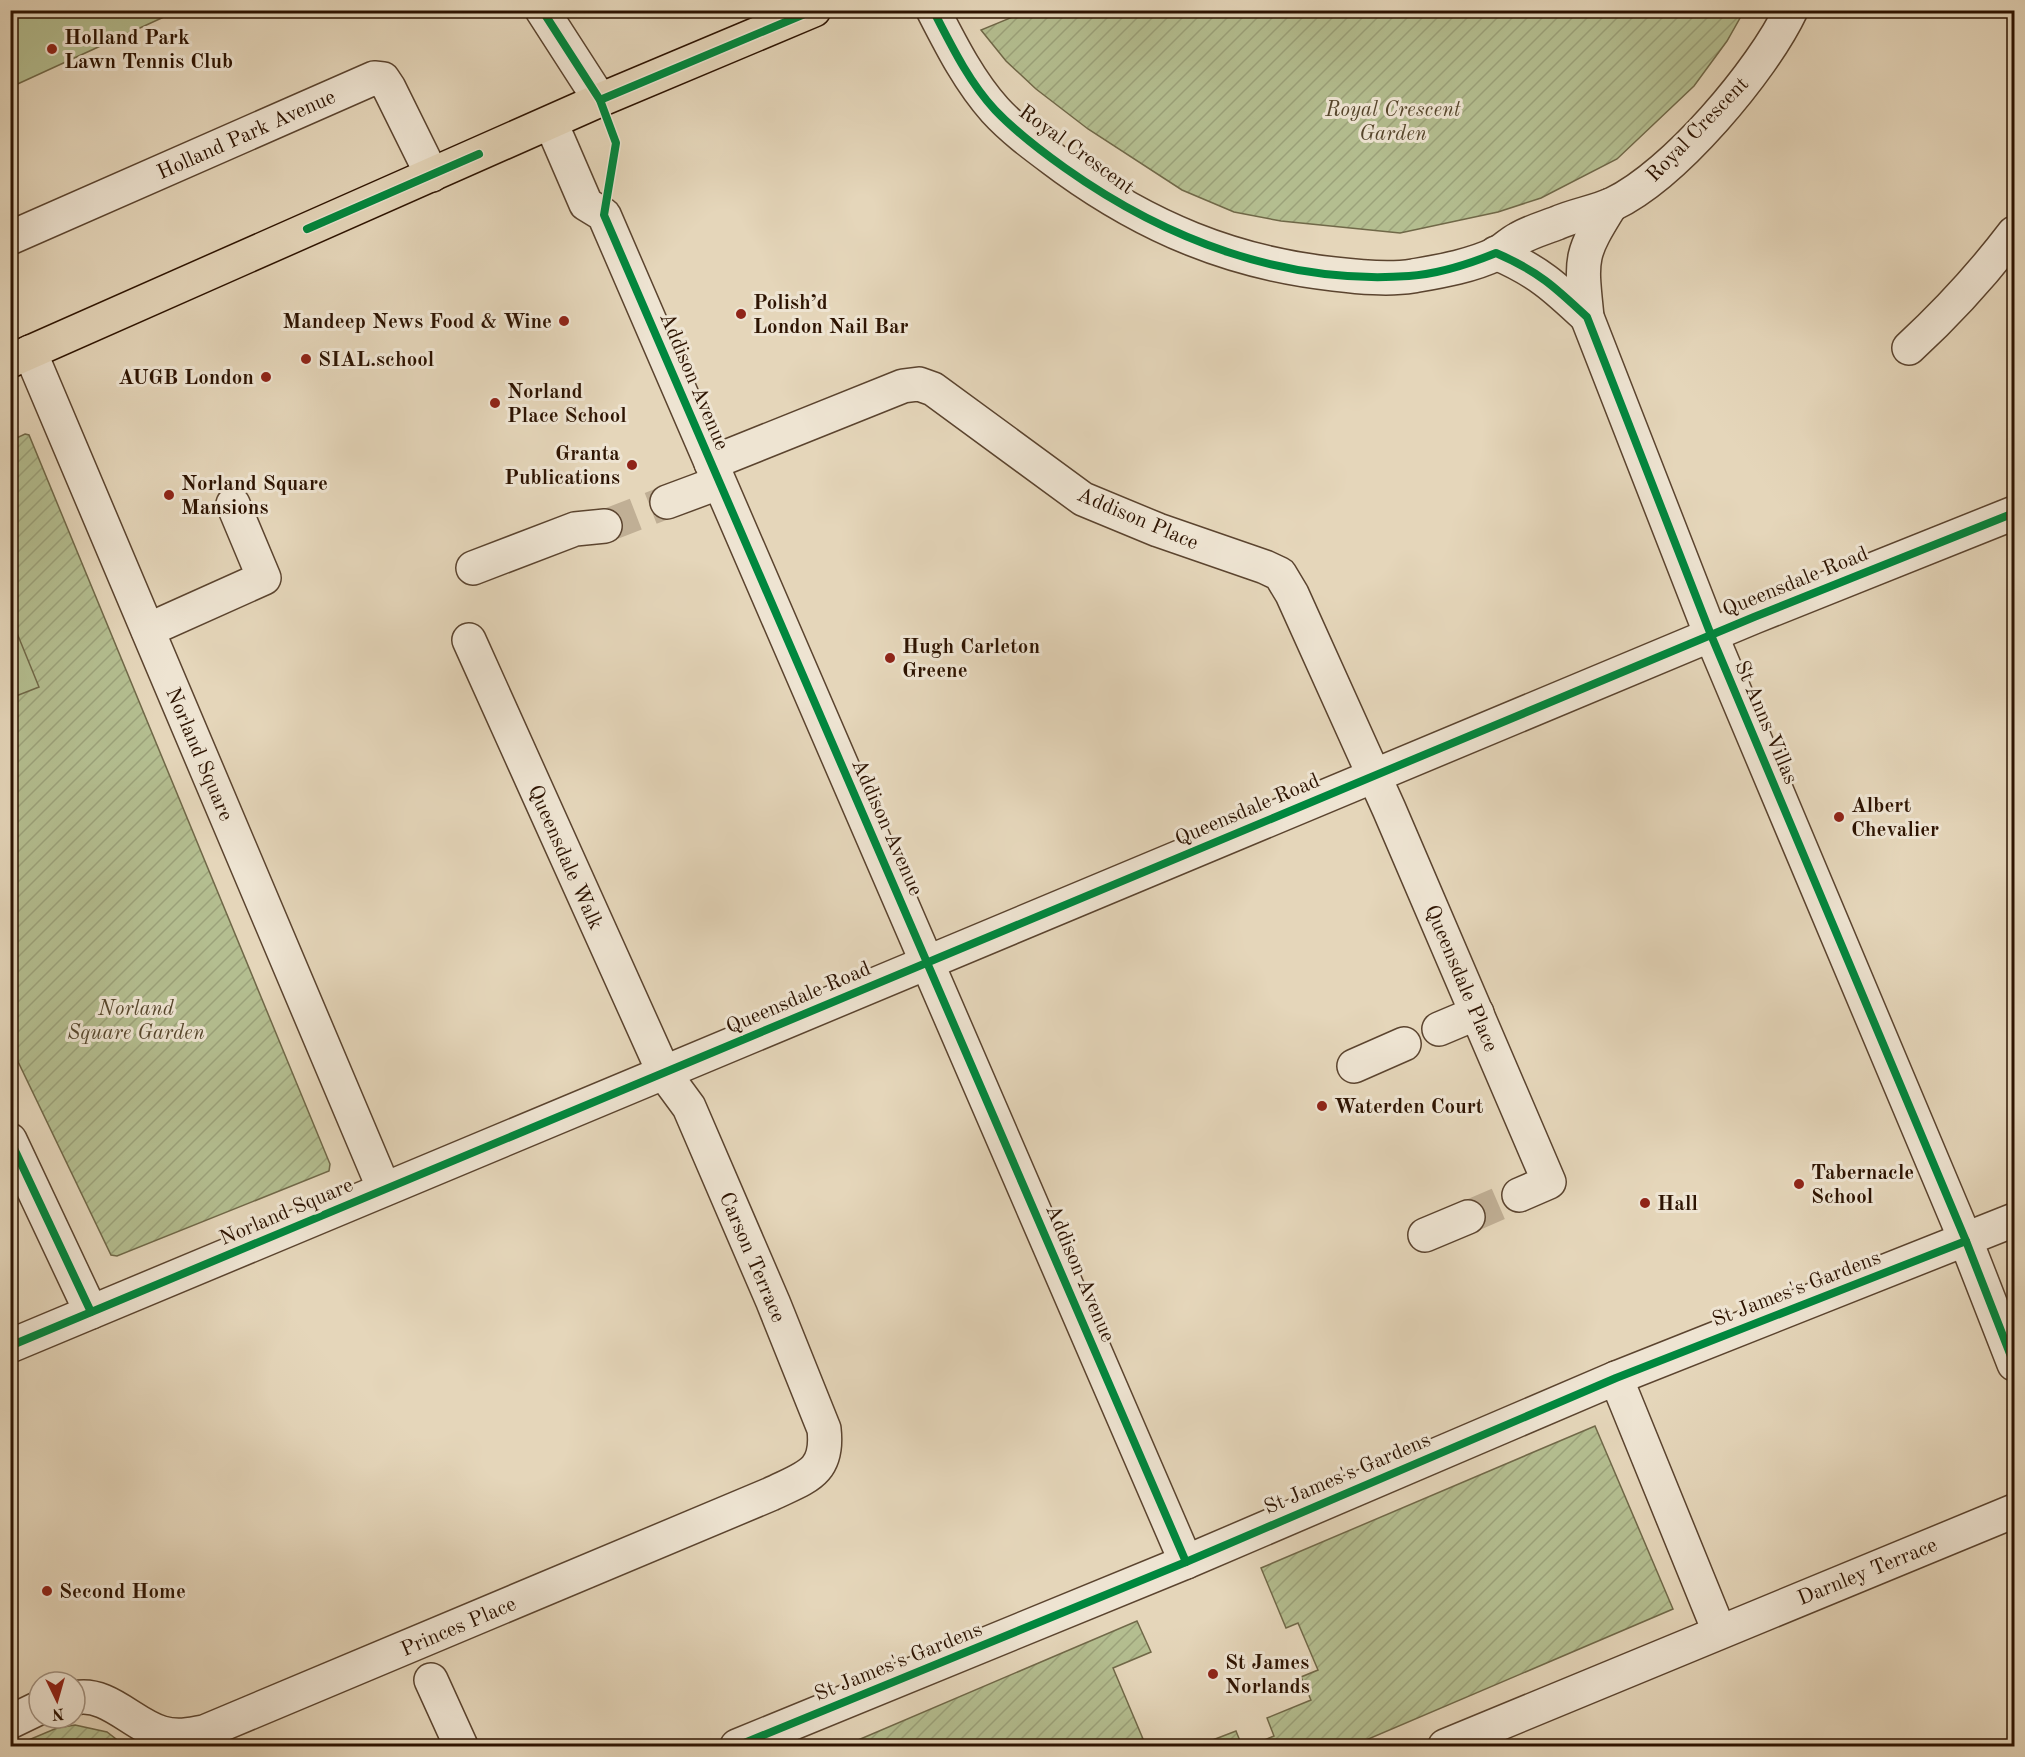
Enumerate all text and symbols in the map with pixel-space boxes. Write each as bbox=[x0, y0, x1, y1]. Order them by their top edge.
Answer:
place label: Holland Park Lawn Tennis Club bbox=[64, 28, 233, 73]
marker: Holland Park Lawn Tennis Club bbox=[45, 42, 59, 56]
street label: Royal Crescent bbox=[1643, 74, 1753, 187]
street label: Holland Park Avenue bbox=[154, 87, 339, 184]
park label: Royal Crescent Garden bbox=[1324, 100, 1461, 145]
street label: Royal Crescent bbox=[1015, 102, 1138, 199]
place label: Polish’d London Nail Bar bbox=[753, 293, 909, 338]
marker: Polish’d London Nail Bar bbox=[734, 307, 748, 321]
street label: Addison Avenue bbox=[655, 310, 732, 453]
place label: Mandeep News Food & Wine bbox=[282, 312, 552, 333]
marker: Mandeep News Food & Wine bbox=[557, 314, 571, 328]
place label: SIAL.school bbox=[318, 350, 434, 371]
marker: SIAL.school bbox=[299, 352, 313, 366]
place label: AUGB London bbox=[118, 368, 254, 389]
marker: AUGB London bbox=[259, 370, 273, 384]
place label: Norland Place School bbox=[507, 382, 627, 427]
marker: Norland Place School bbox=[488, 396, 502, 410]
place label: Granta Publications bbox=[504, 444, 620, 489]
marker: Granta Publications bbox=[625, 458, 639, 472]
place label: Norland Square Mansions bbox=[181, 474, 328, 519]
street label: Addison Place bbox=[1074, 484, 1201, 554]
marker: Norland Square Mansions bbox=[162, 488, 176, 502]
street label: Queensdale Road bbox=[1720, 544, 1871, 621]
place label: Hugh Carleton Greene bbox=[902, 637, 1040, 682]
marker: Hugh Carleton Greene bbox=[883, 651, 897, 665]
street label: St Anns Villas bbox=[1730, 658, 1801, 787]
street label: Norland Square bbox=[161, 685, 236, 824]
street label: Addison Avenue bbox=[847, 756, 926, 899]
street label: Queensdale Road bbox=[1172, 770, 1323, 850]
street label: Queensdale Walk bbox=[523, 782, 606, 933]
place label: Albert Chevalier bbox=[1851, 796, 1939, 841]
marker: Albert Chevalier bbox=[1832, 810, 1846, 824]
street label: Queensdale Place bbox=[1420, 902, 1501, 1055]
street label: Queensdale Road bbox=[723, 958, 874, 1038]
park label: Norland Square Garden bbox=[67, 999, 205, 1044]
place label: Waterden Court bbox=[1334, 1097, 1484, 1118]
marker: Waterden Court bbox=[1315, 1099, 1329, 1113]
place label: Tabernacle School bbox=[1811, 1163, 1914, 1208]
street label: Norland Square bbox=[217, 1175, 356, 1250]
marker: Tabernacle School bbox=[1792, 1177, 1806, 1191]
street label: Carson Terrace bbox=[715, 1189, 789, 1326]
place label: Hall bbox=[1657, 1194, 1698, 1215]
marker: Hall bbox=[1638, 1196, 1652, 1210]
street label: Addison Avenue bbox=[1041, 1202, 1118, 1345]
street label: St James's Gardens bbox=[1709, 1248, 1884, 1331]
street label: St James's Gardens bbox=[1261, 1430, 1434, 1519]
street label: Darnley Terrace bbox=[1795, 1535, 1940, 1610]
place label: Second Home bbox=[59, 1582, 186, 1603]
marker: Second Home bbox=[40, 1584, 54, 1598]
street label: Princes Place bbox=[398, 1594, 519, 1661]
street label: St James's Gardens bbox=[812, 1619, 985, 1706]
place label: St James Norlands bbox=[1225, 1653, 1310, 1698]
marker: St James Norlands bbox=[1206, 1667, 1220, 1681]
north arrow bbox=[27, 1670, 87, 1730]
text: N bbox=[51, 1704, 65, 1722]

